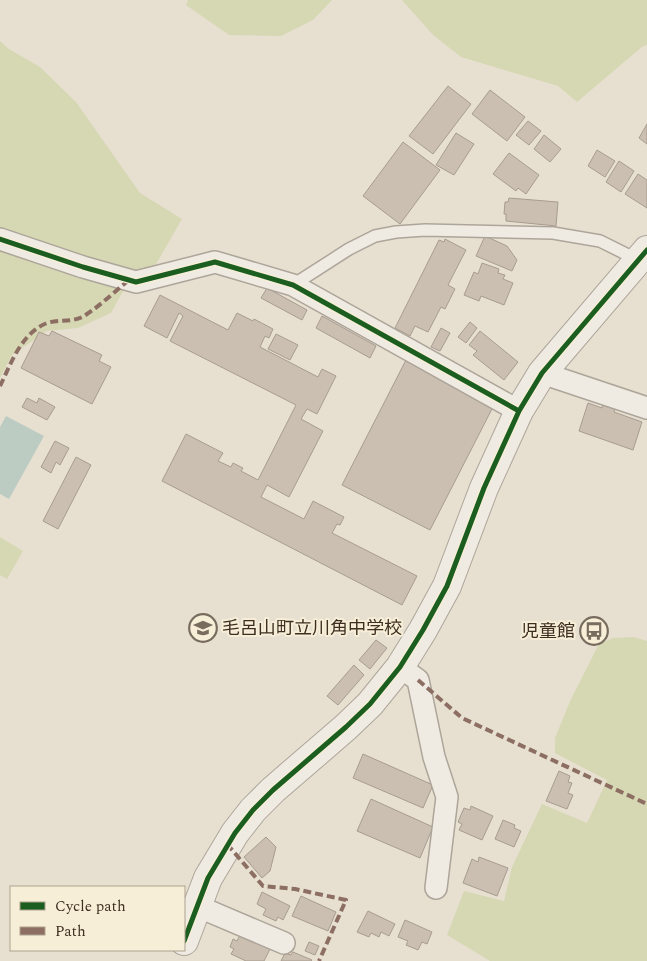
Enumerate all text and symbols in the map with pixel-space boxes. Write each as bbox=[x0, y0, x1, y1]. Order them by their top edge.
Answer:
school or university icon: 毛呂山町立川角中学校 bbox=[188, 613, 218, 643]
place label: 毛呂山町立川角中学校 bbox=[222, 615, 402, 642]
bus stop icon: 児童館 bbox=[579, 616, 609, 646]
place label: 児童館 bbox=[521, 618, 575, 645]
legend bbox=[10, 886, 185, 951]
text: Cycle path bbox=[55, 895, 126, 918]
text: Path bbox=[55, 920, 86, 943]

